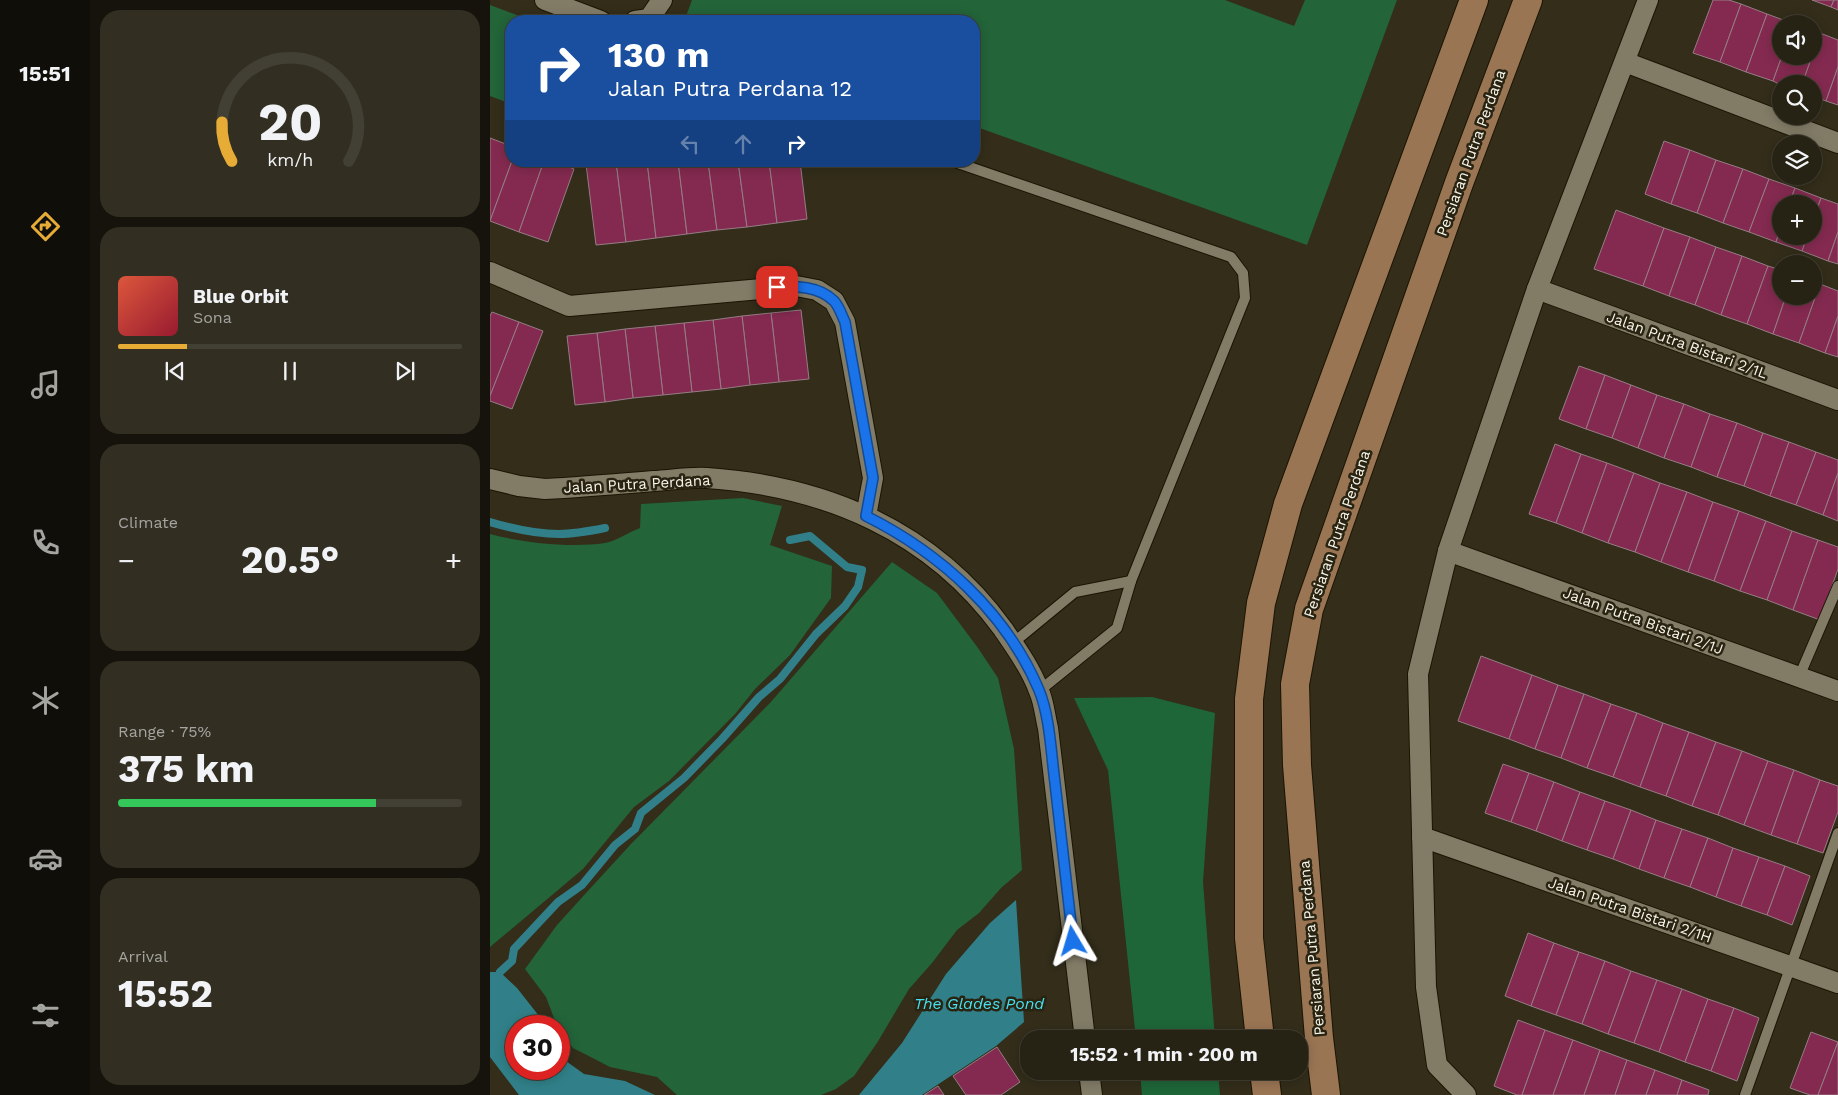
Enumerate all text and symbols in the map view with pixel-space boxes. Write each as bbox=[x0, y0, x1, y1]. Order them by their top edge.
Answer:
map controls bbox=[1772, 15, 1822, 305]
button: sound bbox=[1772, 15, 1822, 65]
text: 130 m bbox=[608, 34, 709, 76]
icon: right bbox=[525, 35, 590, 100]
text: 15:51 bbox=[19, 61, 71, 86]
street label: Persiaran Putra Perdana bbox=[1432, 67, 1510, 239]
button: search bbox=[1772, 75, 1822, 125]
text: Jalan Putra Perdana 12 bbox=[608, 76, 852, 101]
text: 20 bbox=[258, 92, 322, 153]
icon: left bbox=[676, 130, 704, 158]
icon: ahead bbox=[729, 130, 757, 158]
icon: right bbox=[782, 130, 810, 158]
button: layers bbox=[1772, 135, 1822, 185]
text: km/h bbox=[267, 149, 313, 170]
button: + bbox=[1772, 195, 1822, 245]
icon: directions bbox=[28, 209, 63, 244]
button: − bbox=[1772, 255, 1822, 305]
pin bbox=[756, 266, 798, 308]
icon: arrive bbox=[763, 273, 791, 301]
text: Blue Orbit bbox=[193, 285, 288, 308]
street label: Jalan Putra Bistari 2/1L bbox=[1604, 307, 1770, 383]
text: Sona bbox=[193, 308, 232, 327]
icon: previous bbox=[161, 357, 189, 385]
icon: pause bbox=[276, 357, 304, 385]
icon: next bbox=[391, 357, 419, 385]
icon: music bbox=[28, 367, 63, 402]
street label: Persiaran Putra Perdana bbox=[1300, 448, 1374, 620]
street label: Jalan Putra Perdana bbox=[563, 471, 712, 497]
text: Climate bbox=[118, 513, 178, 532]
icon: phone bbox=[28, 525, 63, 560]
text: 20.5° bbox=[241, 538, 339, 582]
text: − bbox=[118, 544, 135, 577]
text: + bbox=[445, 544, 462, 577]
street label: Jalan Putra Bistari 2/1J bbox=[1560, 584, 1726, 658]
icon: climate bbox=[28, 683, 63, 718]
text: Range · 75% bbox=[118, 722, 211, 741]
text: 375 km bbox=[118, 747, 255, 791]
icon: car bbox=[28, 841, 63, 876]
street label: Persiaran Putra Perdana bbox=[1295, 859, 1329, 1036]
street label: Jalan Putra Bistari 2/1H bbox=[1546, 874, 1714, 946]
position arrow bbox=[1046, 914, 1098, 966]
text: Arrival bbox=[118, 947, 168, 966]
text: 15:52 bbox=[118, 972, 213, 1016]
water label: The Glades Pond bbox=[914, 994, 1045, 1013]
icon: filters bbox=[28, 998, 63, 1033]
speed limit sign: 30 bbox=[505, 1015, 570, 1080]
text: 15:52 · 1 min · 200 m bbox=[1070, 1043, 1258, 1066]

